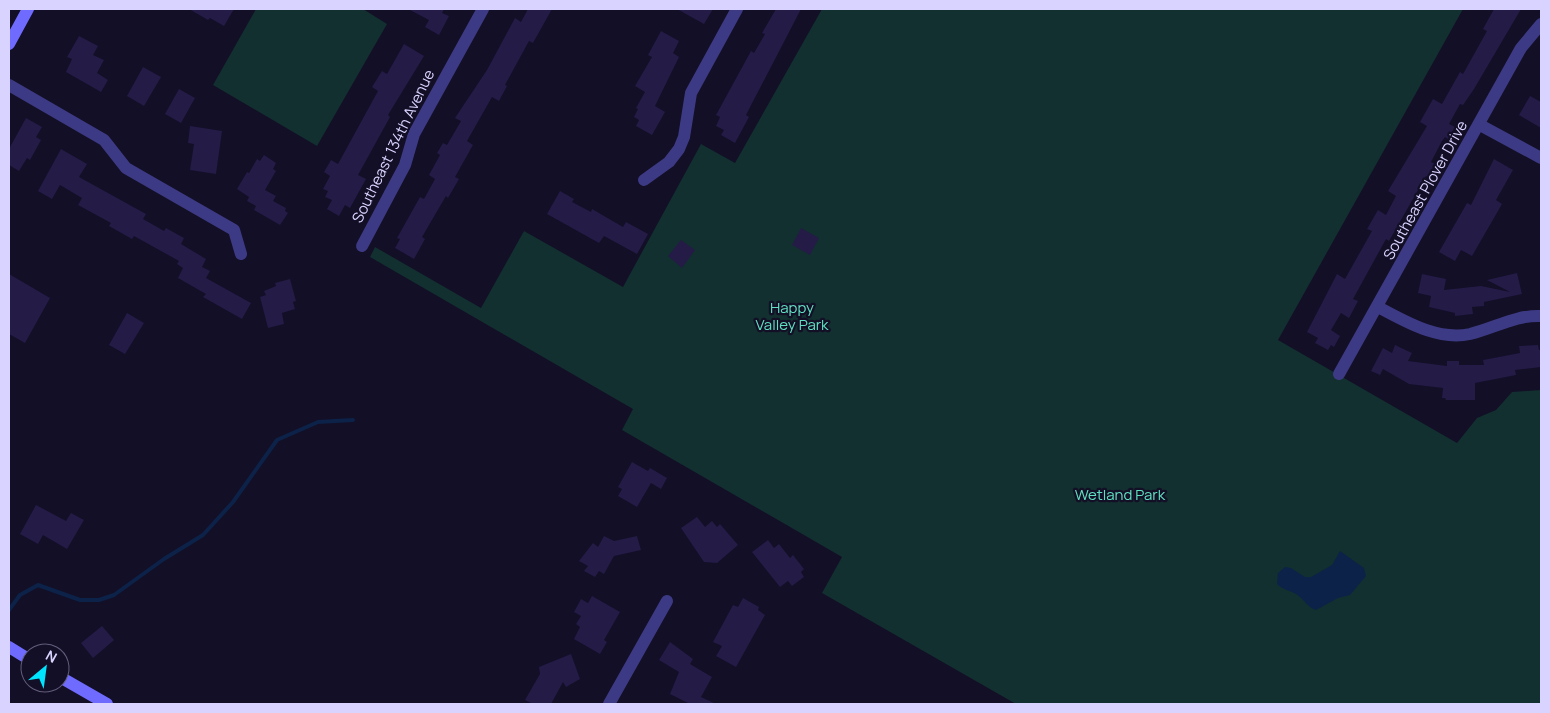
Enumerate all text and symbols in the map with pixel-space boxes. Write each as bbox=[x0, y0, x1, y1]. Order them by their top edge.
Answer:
street label: Southeast 134th Avenue bbox=[347, 66, 439, 226]
street label: Southeast Plover Drive bbox=[1378, 116, 1472, 264]
park label: Happy Valley Park bbox=[755, 297, 829, 335]
park label: Wetland Park bbox=[1075, 484, 1166, 505]
north arrow bbox=[20, 643, 70, 693]
text: N bbox=[43, 645, 61, 667]

